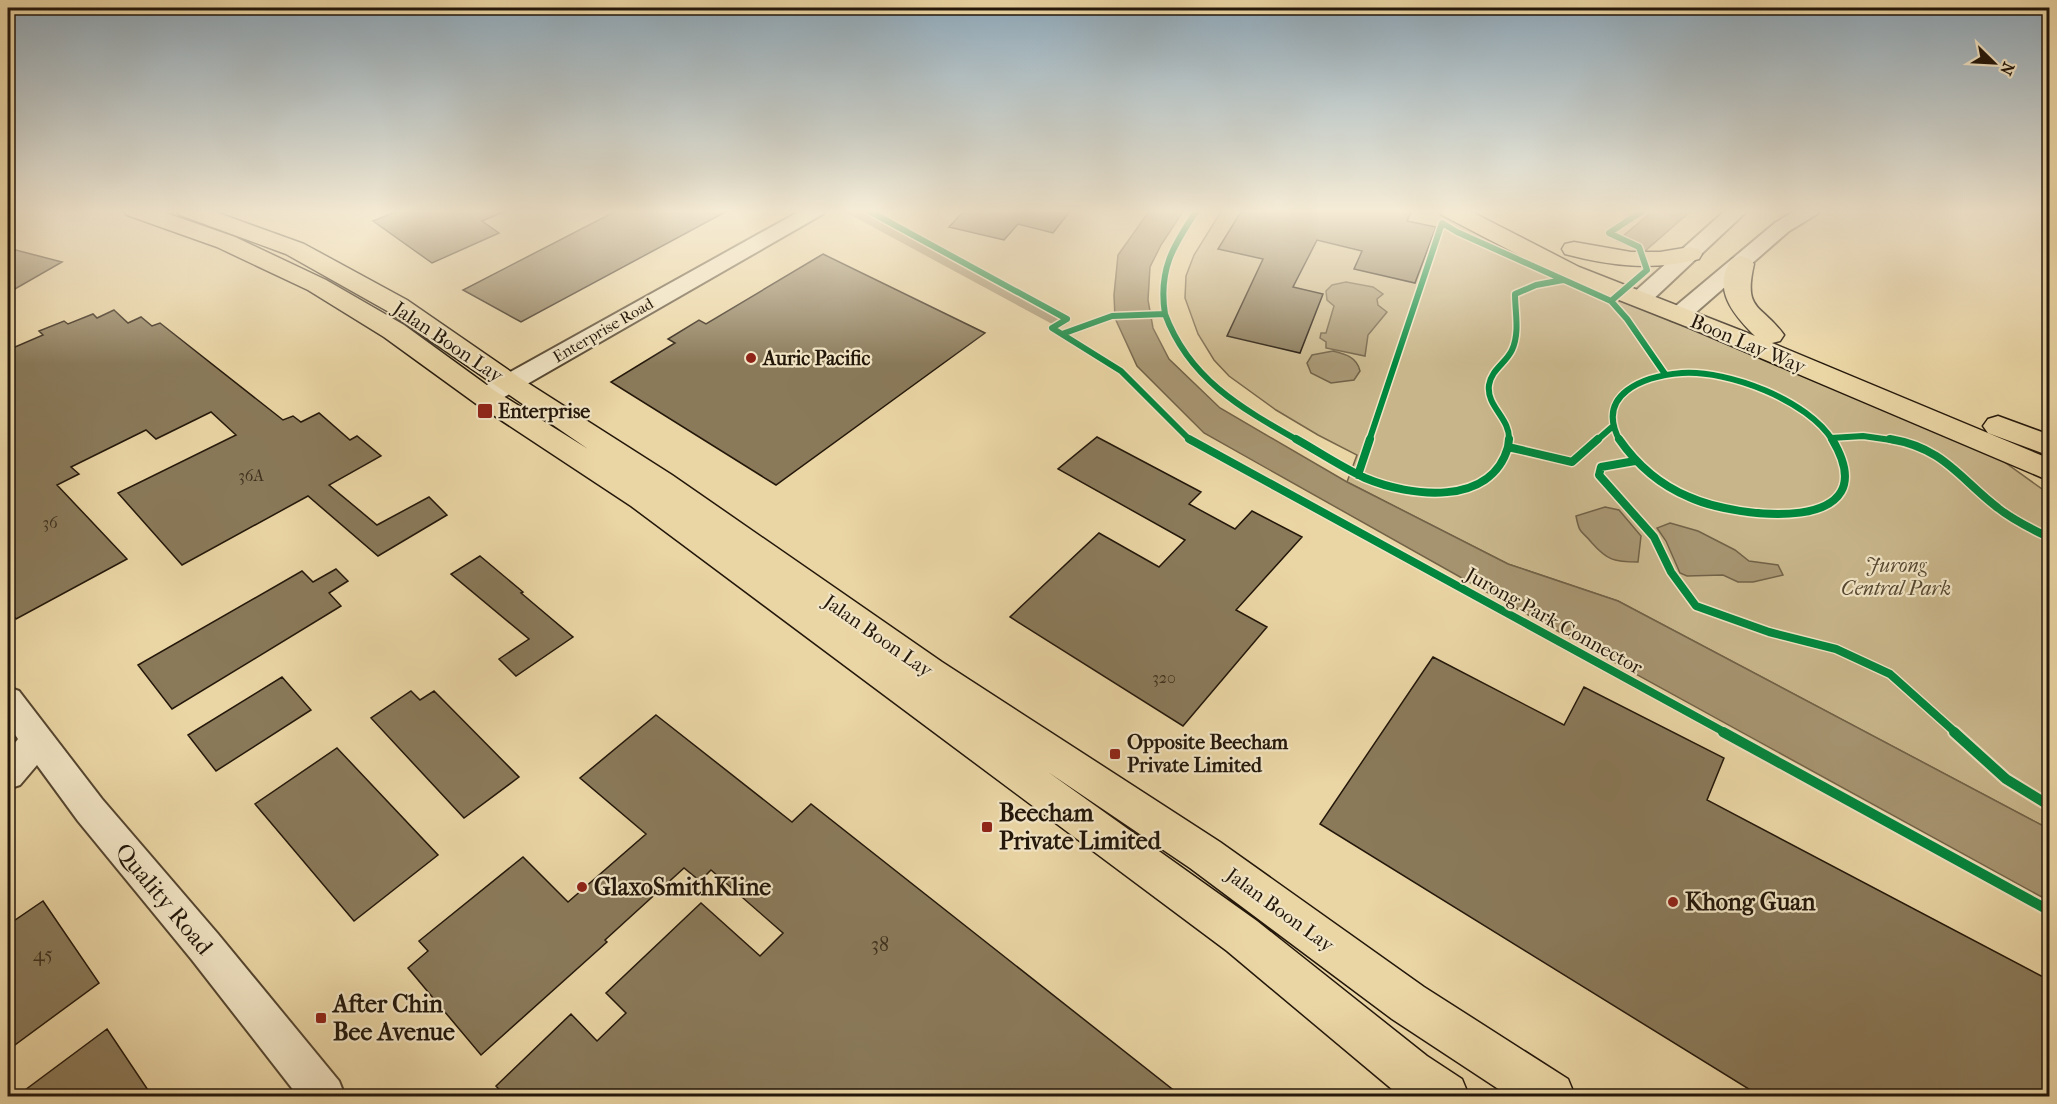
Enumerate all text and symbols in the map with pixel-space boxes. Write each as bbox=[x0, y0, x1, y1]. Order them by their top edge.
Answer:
north arrow bbox=[1964, 33, 2024, 93]
text: N bbox=[1996, 59, 2018, 79]
street label: Enterprise Road bbox=[549, 293, 657, 366]
street label: Jalan Boon Lay bbox=[387, 296, 509, 388]
street label: Boon Lay Way bbox=[1687, 309, 1810, 379]
place label: Auric Pacific bbox=[761, 347, 870, 370]
marker: Auric Pacific bbox=[744, 351, 758, 365]
place label: Enterprise bbox=[498, 400, 590, 423]
marker: Enterprise bbox=[476, 402, 494, 420]
house number: 36A bbox=[238, 466, 264, 485]
house number: 36 bbox=[42, 513, 58, 532]
park label: Jurong Central Park bbox=[1841, 554, 1951, 600]
street label: Jurong Park Connector bbox=[1460, 562, 1647, 679]
street label: Jalan Boon Lay bbox=[817, 589, 938, 683]
house number: 320 bbox=[1152, 668, 1176, 687]
place label: Opposite Beecham Private Limited bbox=[1127, 731, 1288, 777]
marker: Opposite Beecham Private Limited bbox=[1108, 747, 1122, 761]
place label: Beecham Private Limited bbox=[999, 799, 1162, 855]
marker: Beecham Private Limited bbox=[980, 820, 994, 834]
street label: Quality Road bbox=[109, 838, 219, 961]
street label: Jalan Boon Lay bbox=[1220, 862, 1340, 958]
place label: GlaxoSmithKline bbox=[594, 873, 771, 901]
marker: GlaxoSmithKline bbox=[575, 880, 589, 894]
place label: Khong Guan bbox=[1685, 888, 1816, 916]
marker: Khong Guan bbox=[1666, 895, 1680, 909]
house number: 38 bbox=[871, 933, 889, 956]
house number: 45 bbox=[33, 943, 53, 966]
place label: After Chin Bee Avenue bbox=[331, 990, 455, 1046]
marker: After Chin Bee Avenue bbox=[314, 1011, 328, 1025]

